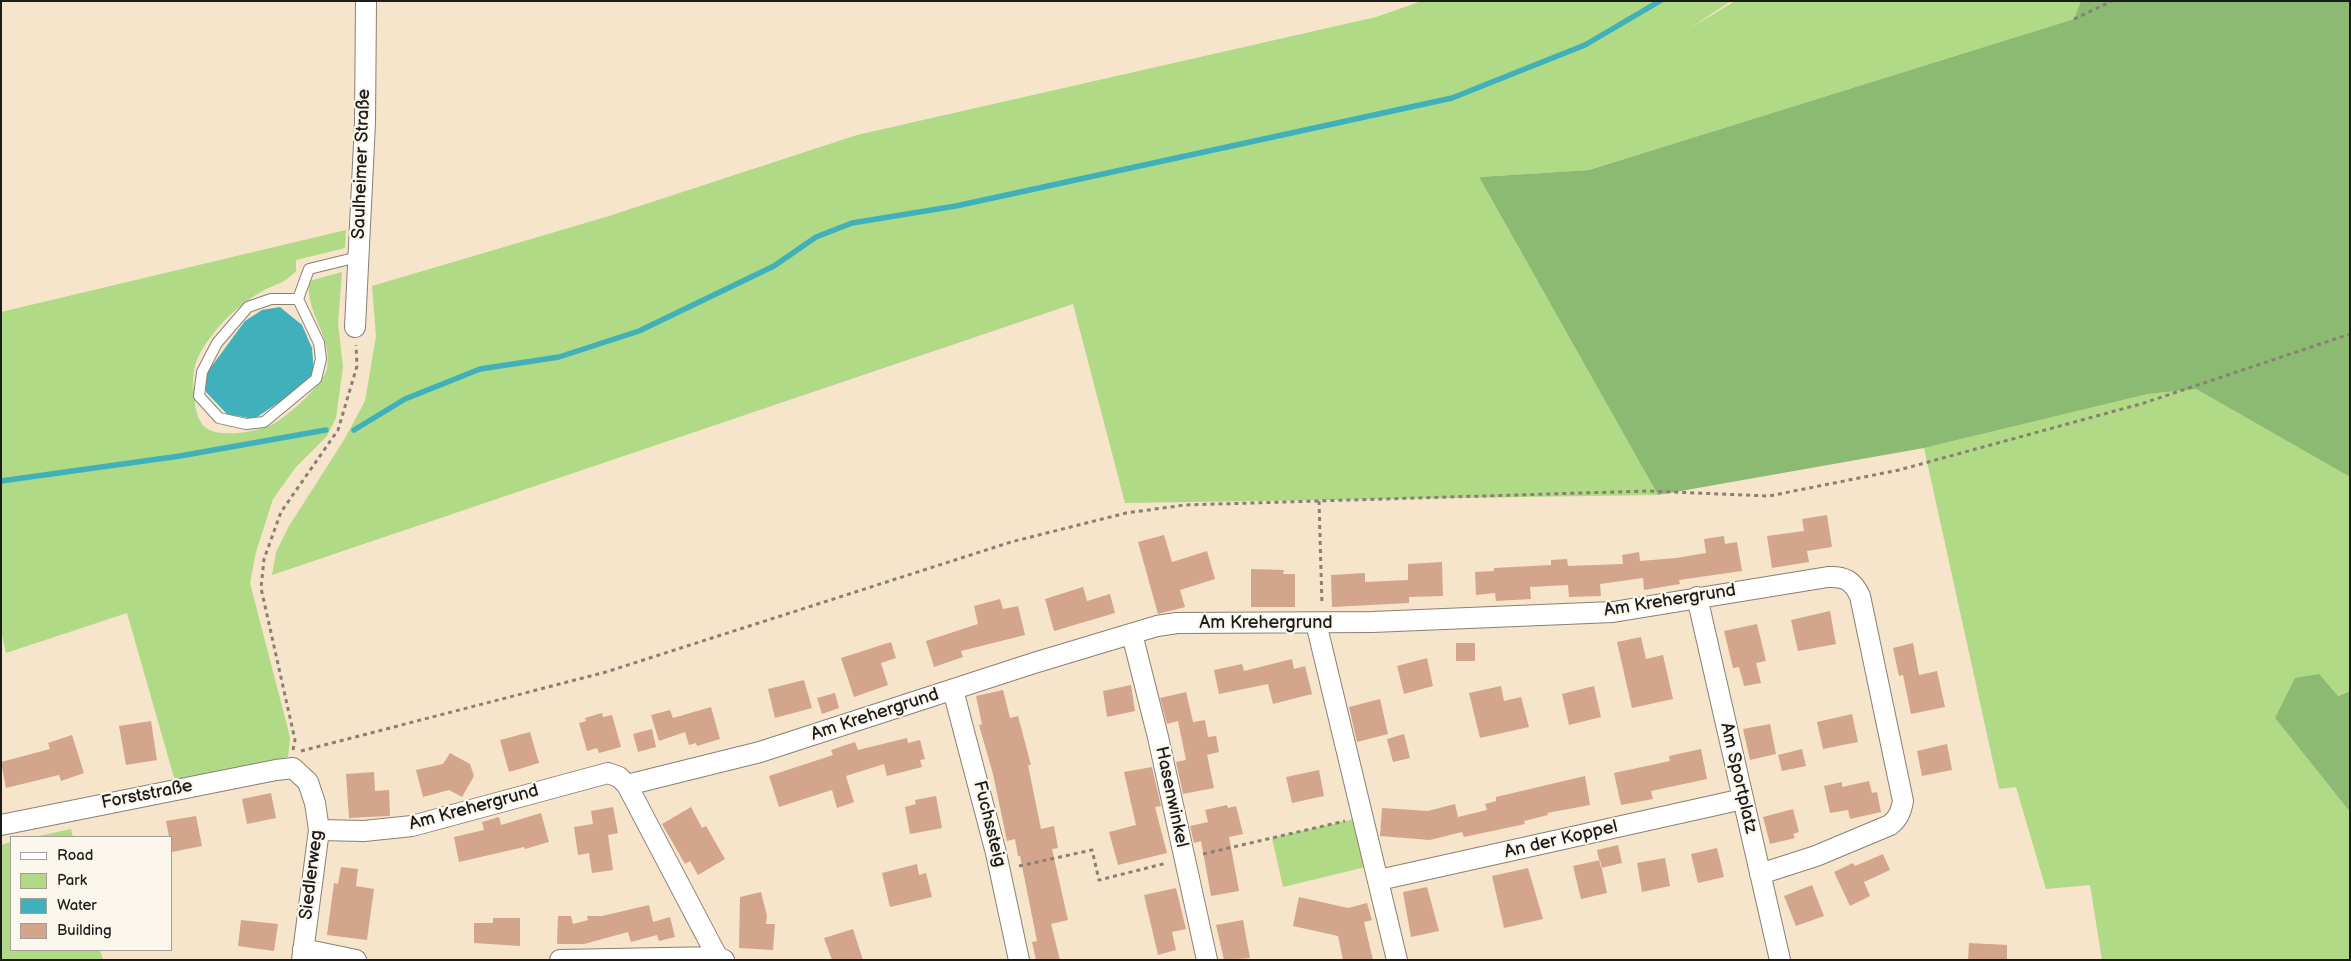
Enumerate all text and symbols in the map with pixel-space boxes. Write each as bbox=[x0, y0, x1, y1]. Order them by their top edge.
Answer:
street label: Saulheimer Straße bbox=[349, 89, 375, 239]
street label: Am Krehergrund bbox=[1602, 580, 1738, 622]
street label: Am Krehergrund bbox=[1199, 612, 1333, 634]
street label: Am Krehergrund bbox=[808, 684, 942, 746]
street label: Am Sportplatz bbox=[1715, 720, 1761, 836]
street label: Hasenwinkel bbox=[1150, 745, 1192, 849]
street label: Forststraße bbox=[99, 776, 195, 814]
street label: Fuchssteig bbox=[968, 779, 1010, 869]
street label: Am Krehergrund bbox=[407, 780, 541, 836]
street label: An der Koppel bbox=[1502, 816, 1620, 864]
street label: Siedlerweg bbox=[296, 829, 328, 921]
legend bbox=[10, 836, 172, 951]
text: Road bbox=[57, 846, 93, 865]
text: Park bbox=[57, 871, 87, 890]
text: Water bbox=[57, 896, 97, 915]
text: Building bbox=[57, 921, 112, 940]

